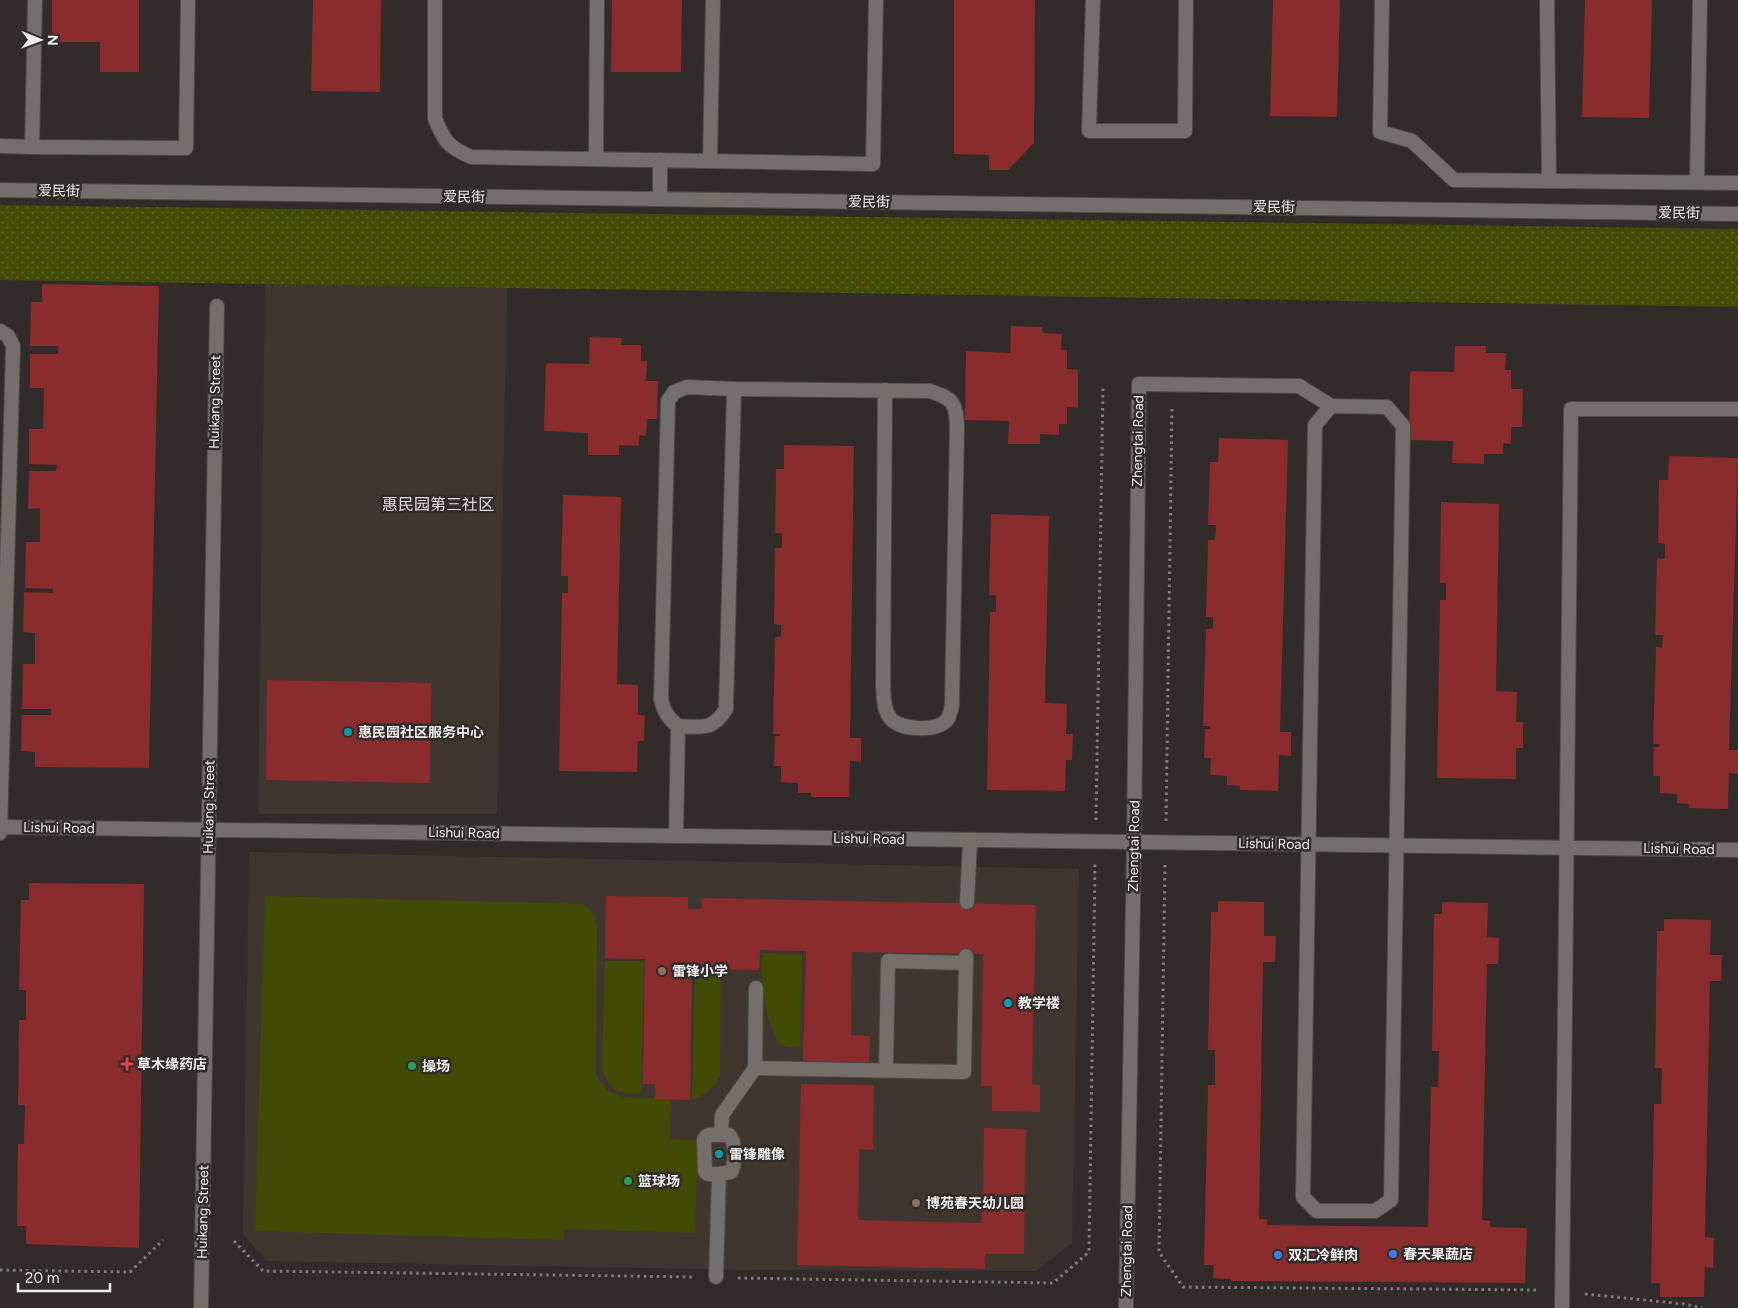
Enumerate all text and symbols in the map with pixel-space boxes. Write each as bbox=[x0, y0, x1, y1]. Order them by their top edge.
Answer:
north arrow bbox=[15, 15, 65, 65]
text: N bbox=[44, 35, 61, 46]
street label: 爱民街 bbox=[38, 182, 80, 200]
street label: 爱民街 bbox=[443, 188, 485, 206]
street label: 爱民街 bbox=[848, 193, 890, 211]
street label: 爱民街 bbox=[1253, 198, 1295, 216]
street label: 爱民街 bbox=[1658, 204, 1700, 222]
street label: Huikang Street bbox=[206, 355, 224, 449]
street label: Zhengtai Road bbox=[1129, 395, 1147, 487]
district label: 惠民园第三社区 bbox=[382, 495, 494, 514]
place label: 惠民园社区服务中心 bbox=[358, 724, 484, 741]
marker: 惠民园社区服务中心 bbox=[342, 726, 354, 738]
street label: Huikang Street bbox=[200, 760, 218, 854]
street label: Zhengtai Road bbox=[1125, 800, 1143, 892]
street label: Lishui Road bbox=[23, 819, 95, 837]
street label: Lishui Road bbox=[428, 824, 500, 842]
street label: Lishui Road bbox=[833, 830, 905, 848]
street label: Lishui Road bbox=[1238, 835, 1310, 853]
street label: Lishui Road bbox=[1643, 840, 1715, 858]
place label: 雷锋小学 bbox=[672, 963, 728, 980]
marker: 雷锋小学 bbox=[656, 965, 668, 977]
place label: 教学楼 bbox=[1018, 995, 1060, 1012]
marker: 教学楼 bbox=[1002, 997, 1014, 1009]
place label: 草木缘药店 bbox=[137, 1056, 207, 1073]
marker: 草木缘药店 bbox=[121, 1058, 133, 1070]
place label: 操场 bbox=[422, 1058, 450, 1075]
marker: 操场 bbox=[406, 1060, 418, 1072]
place label: 雷锋雕像 bbox=[729, 1146, 785, 1163]
marker: 雷锋雕像 bbox=[713, 1148, 725, 1160]
street label: Huikang Street bbox=[194, 1165, 212, 1259]
place label: 篮球场 bbox=[638, 1173, 680, 1190]
marker: 篮球场 bbox=[622, 1175, 634, 1187]
place label: 博苑春天幼儿园 bbox=[926, 1195, 1024, 1212]
marker: 博苑春天幼儿园 bbox=[910, 1197, 922, 1209]
street label: Zhengtai Road bbox=[1118, 1205, 1136, 1297]
place label: 春天果蔬店 bbox=[1403, 1246, 1473, 1263]
place label: 双汇冷鲜肉 bbox=[1288, 1247, 1358, 1264]
marker: 春天果蔬店 bbox=[1387, 1248, 1399, 1260]
marker: 双汇冷鲜肉 bbox=[1272, 1249, 1284, 1261]
scale bar bbox=[18, 1260, 110, 1292]
text: 20 m bbox=[25, 1269, 59, 1287]

